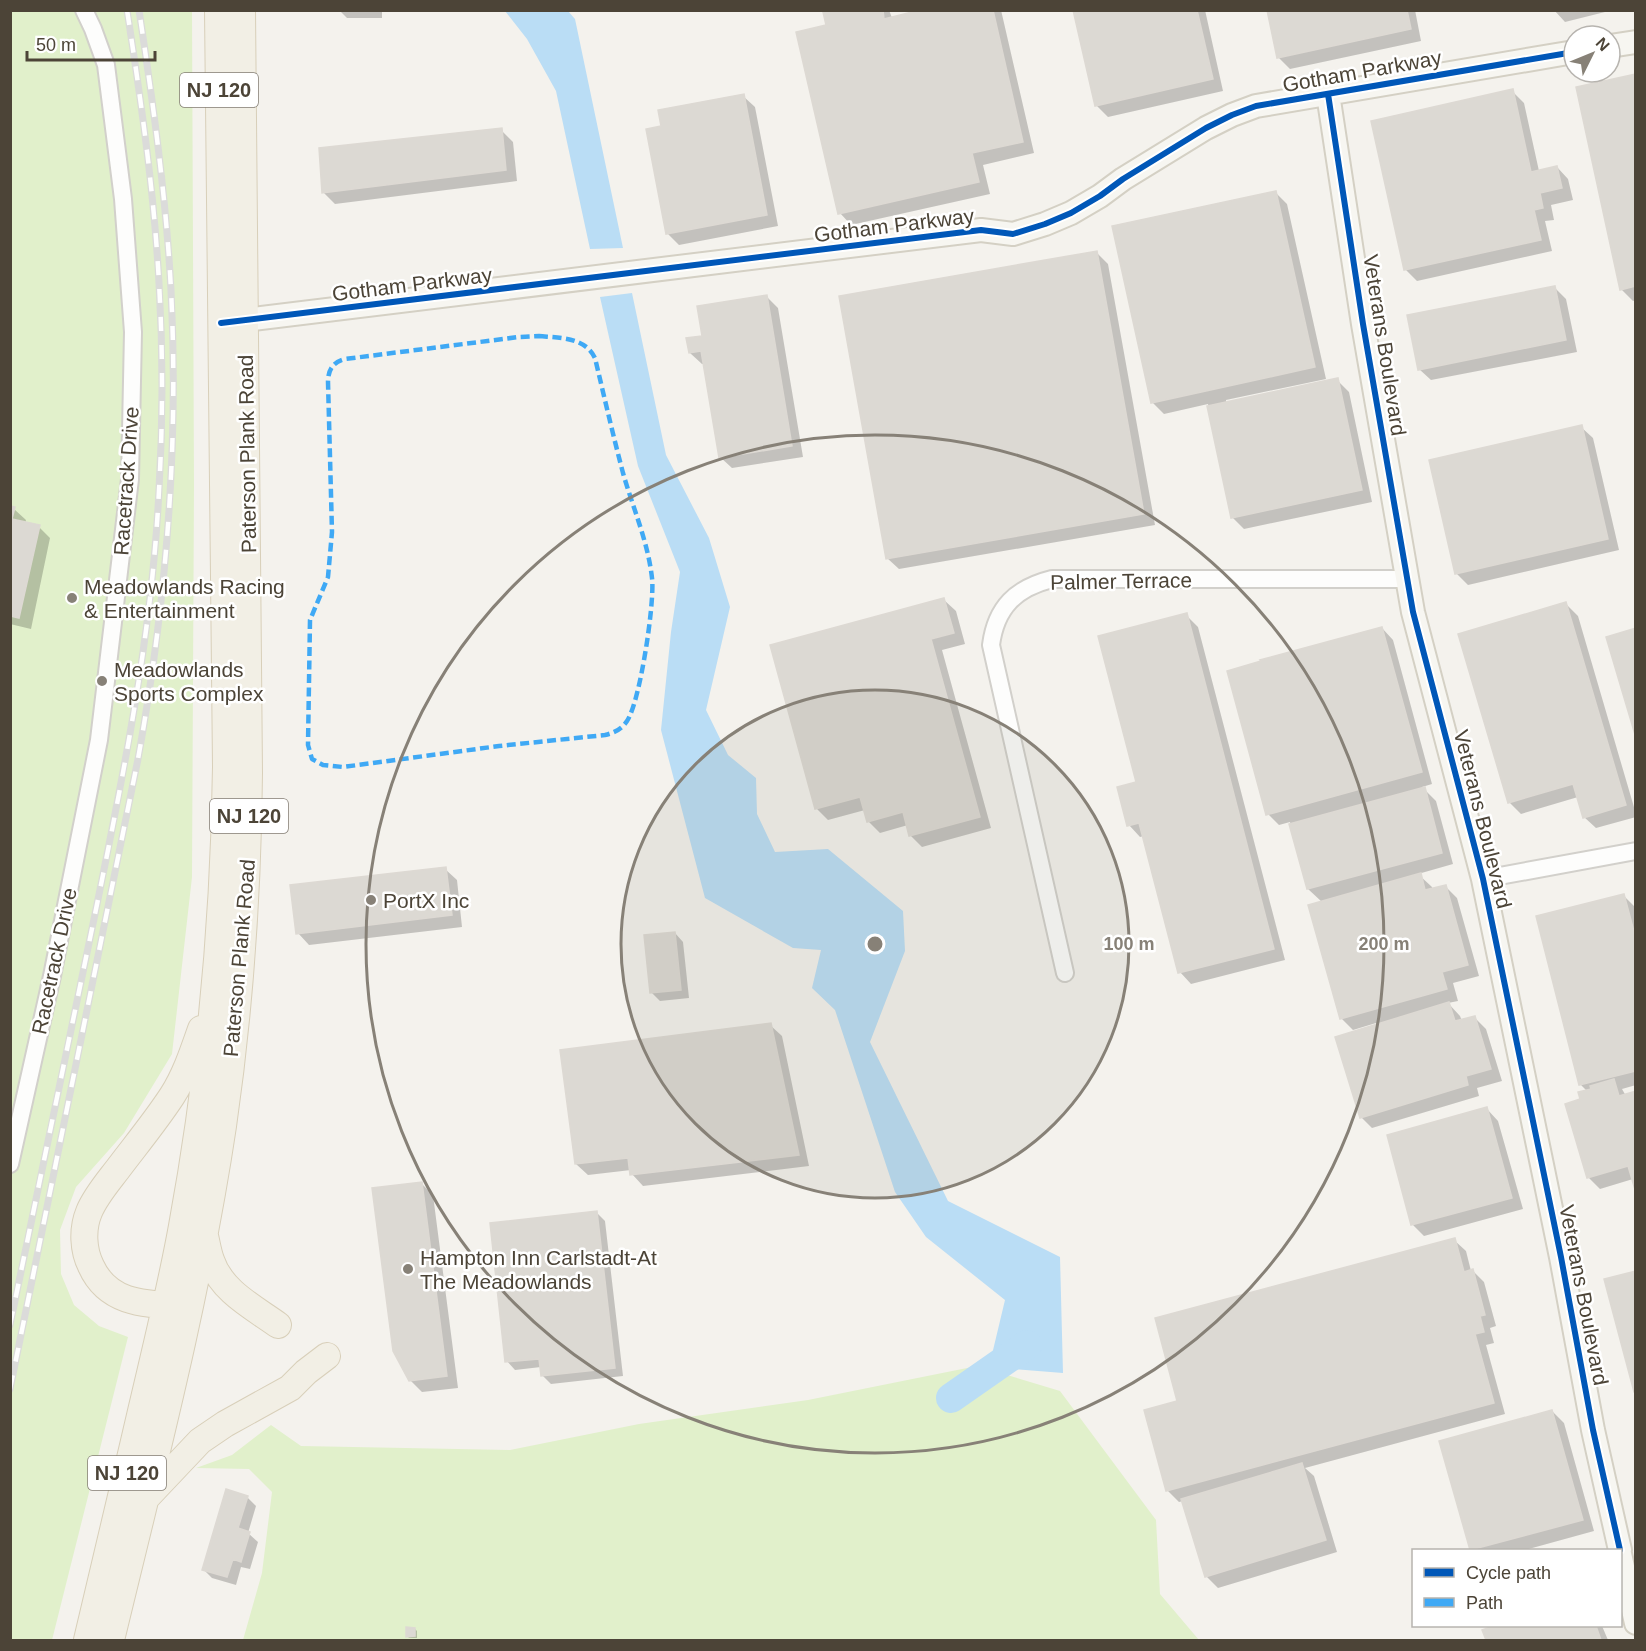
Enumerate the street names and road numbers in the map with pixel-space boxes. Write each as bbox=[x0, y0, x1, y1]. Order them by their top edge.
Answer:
street label: Gotham Parkway bbox=[1281, 46, 1444, 96]
road number: NJ 120 bbox=[180, 73, 258, 107]
street label: Gotham Parkway bbox=[813, 204, 976, 246]
street label: Veterans Boulevard bbox=[1359, 253, 1411, 437]
street label: Gotham Parkway bbox=[331, 263, 494, 305]
street label: Paterson Plank Road bbox=[234, 355, 260, 553]
street label: Racetrack Drive bbox=[109, 406, 143, 556]
street label: Palmer Terrace bbox=[1050, 568, 1192, 594]
street label: Veterans Boulevard bbox=[1450, 727, 1516, 911]
road number: NJ 120 bbox=[210, 799, 288, 833]
street label: Paterson Plank Road bbox=[219, 858, 259, 1058]
street label: Racetrack Drive bbox=[27, 886, 81, 1036]
street label: Veterans Boulevard bbox=[1555, 1203, 1613, 1387]
road number: NJ 120 bbox=[88, 1456, 166, 1490]

